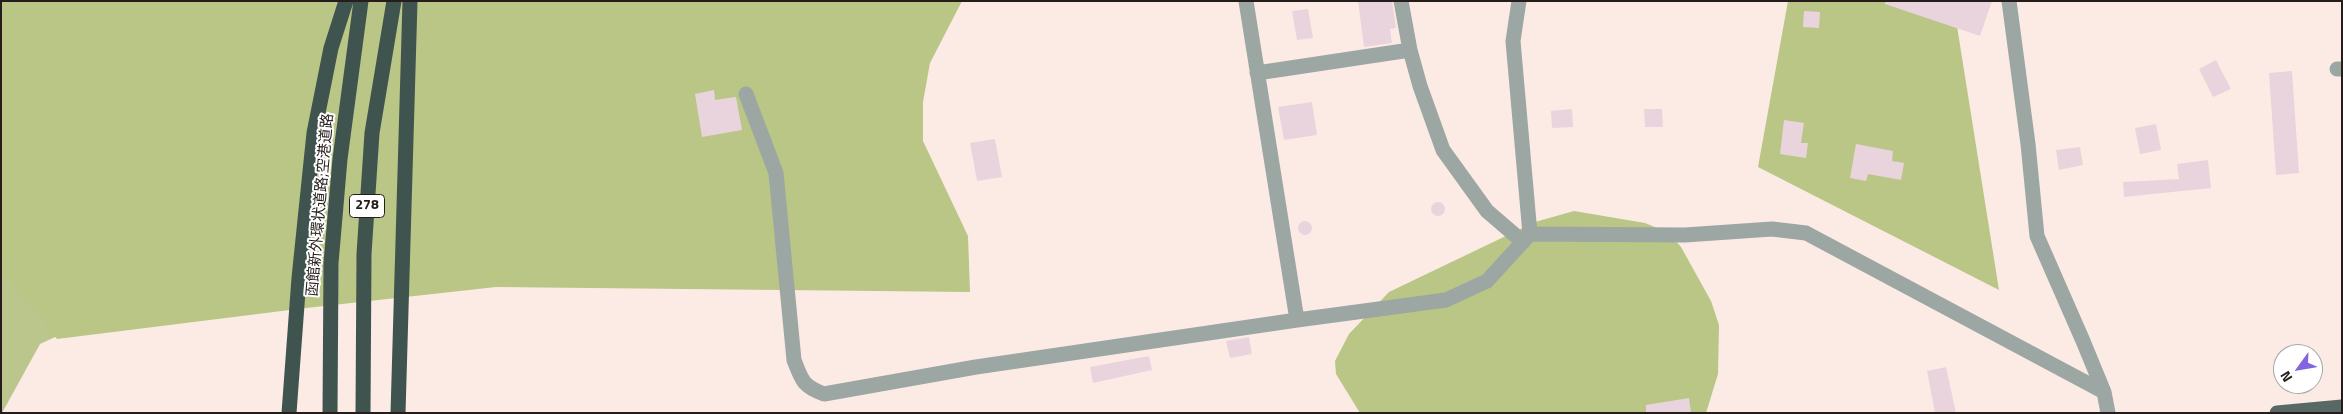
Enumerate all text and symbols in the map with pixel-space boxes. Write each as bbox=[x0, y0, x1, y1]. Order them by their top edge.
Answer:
street label: 函館新外環状道路;空港道路 bbox=[304, 113, 338, 297]
road number: 278 bbox=[350, 195, 384, 218]
north arrow bbox=[2273, 344, 2323, 394]
text: N bbox=[2274, 367, 2297, 386]

